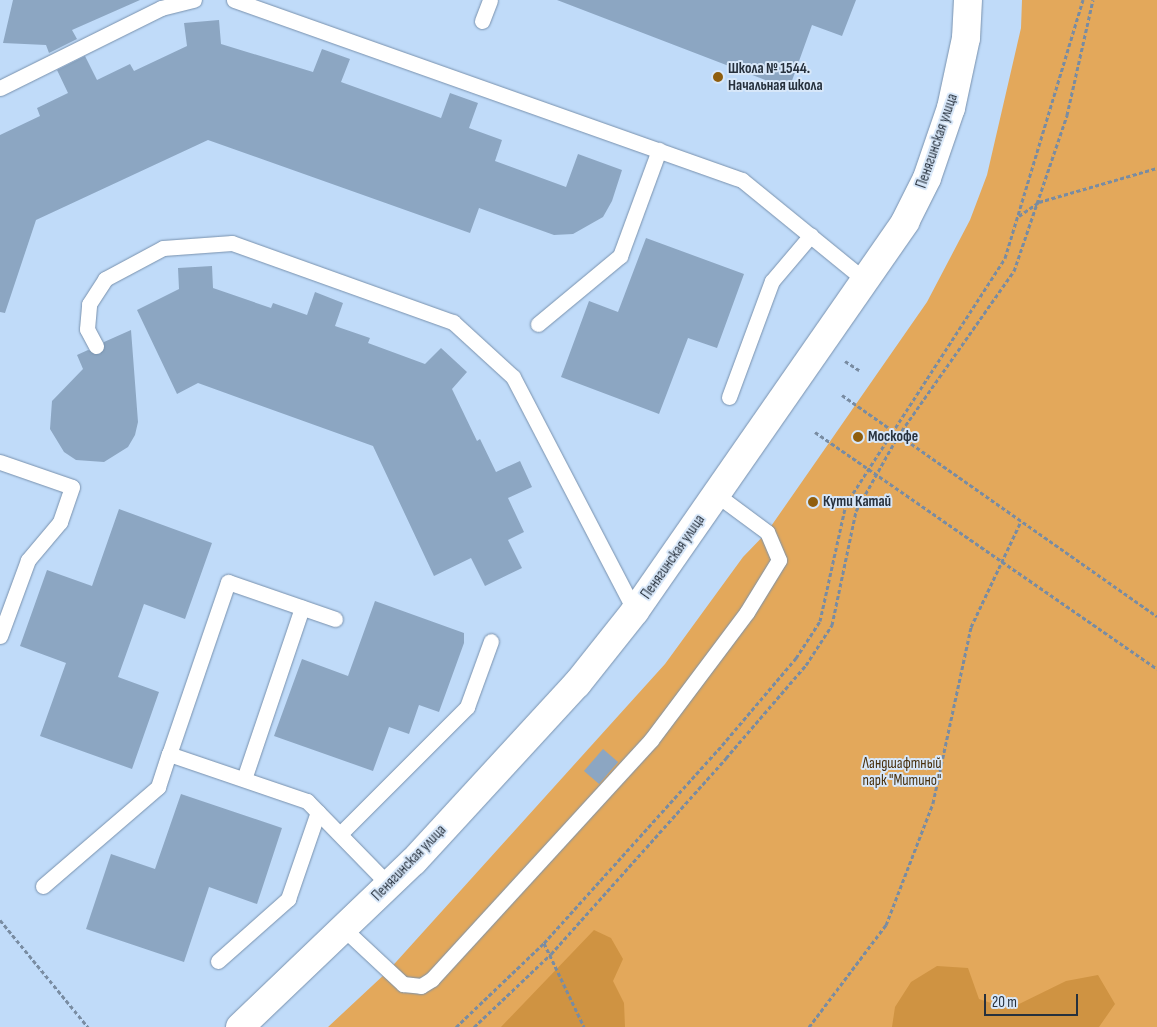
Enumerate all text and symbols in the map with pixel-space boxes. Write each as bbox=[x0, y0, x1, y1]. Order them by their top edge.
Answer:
place label: Школа № 1544. Начальная школа bbox=[728, 59, 823, 94]
marker: Школа № 1544. Начальная школа bbox=[712, 71, 724, 83]
street label: Пенягинская улица bbox=[912, 91, 962, 191]
place label: Москофе bbox=[868, 428, 918, 446]
marker: Москофе bbox=[852, 431, 864, 443]
place label: Кути Катай bbox=[823, 493, 891, 511]
marker: Кути Катай bbox=[807, 496, 819, 508]
street label: Пенягинская улица bbox=[637, 511, 709, 603]
park label: Ландшафтный парк "Митино" bbox=[863, 754, 941, 789]
street label: Пенягинская улица bbox=[368, 821, 450, 905]
scale bar bbox=[987, 984, 1081, 1016]
text: 20 m bbox=[992, 993, 1017, 1012]

